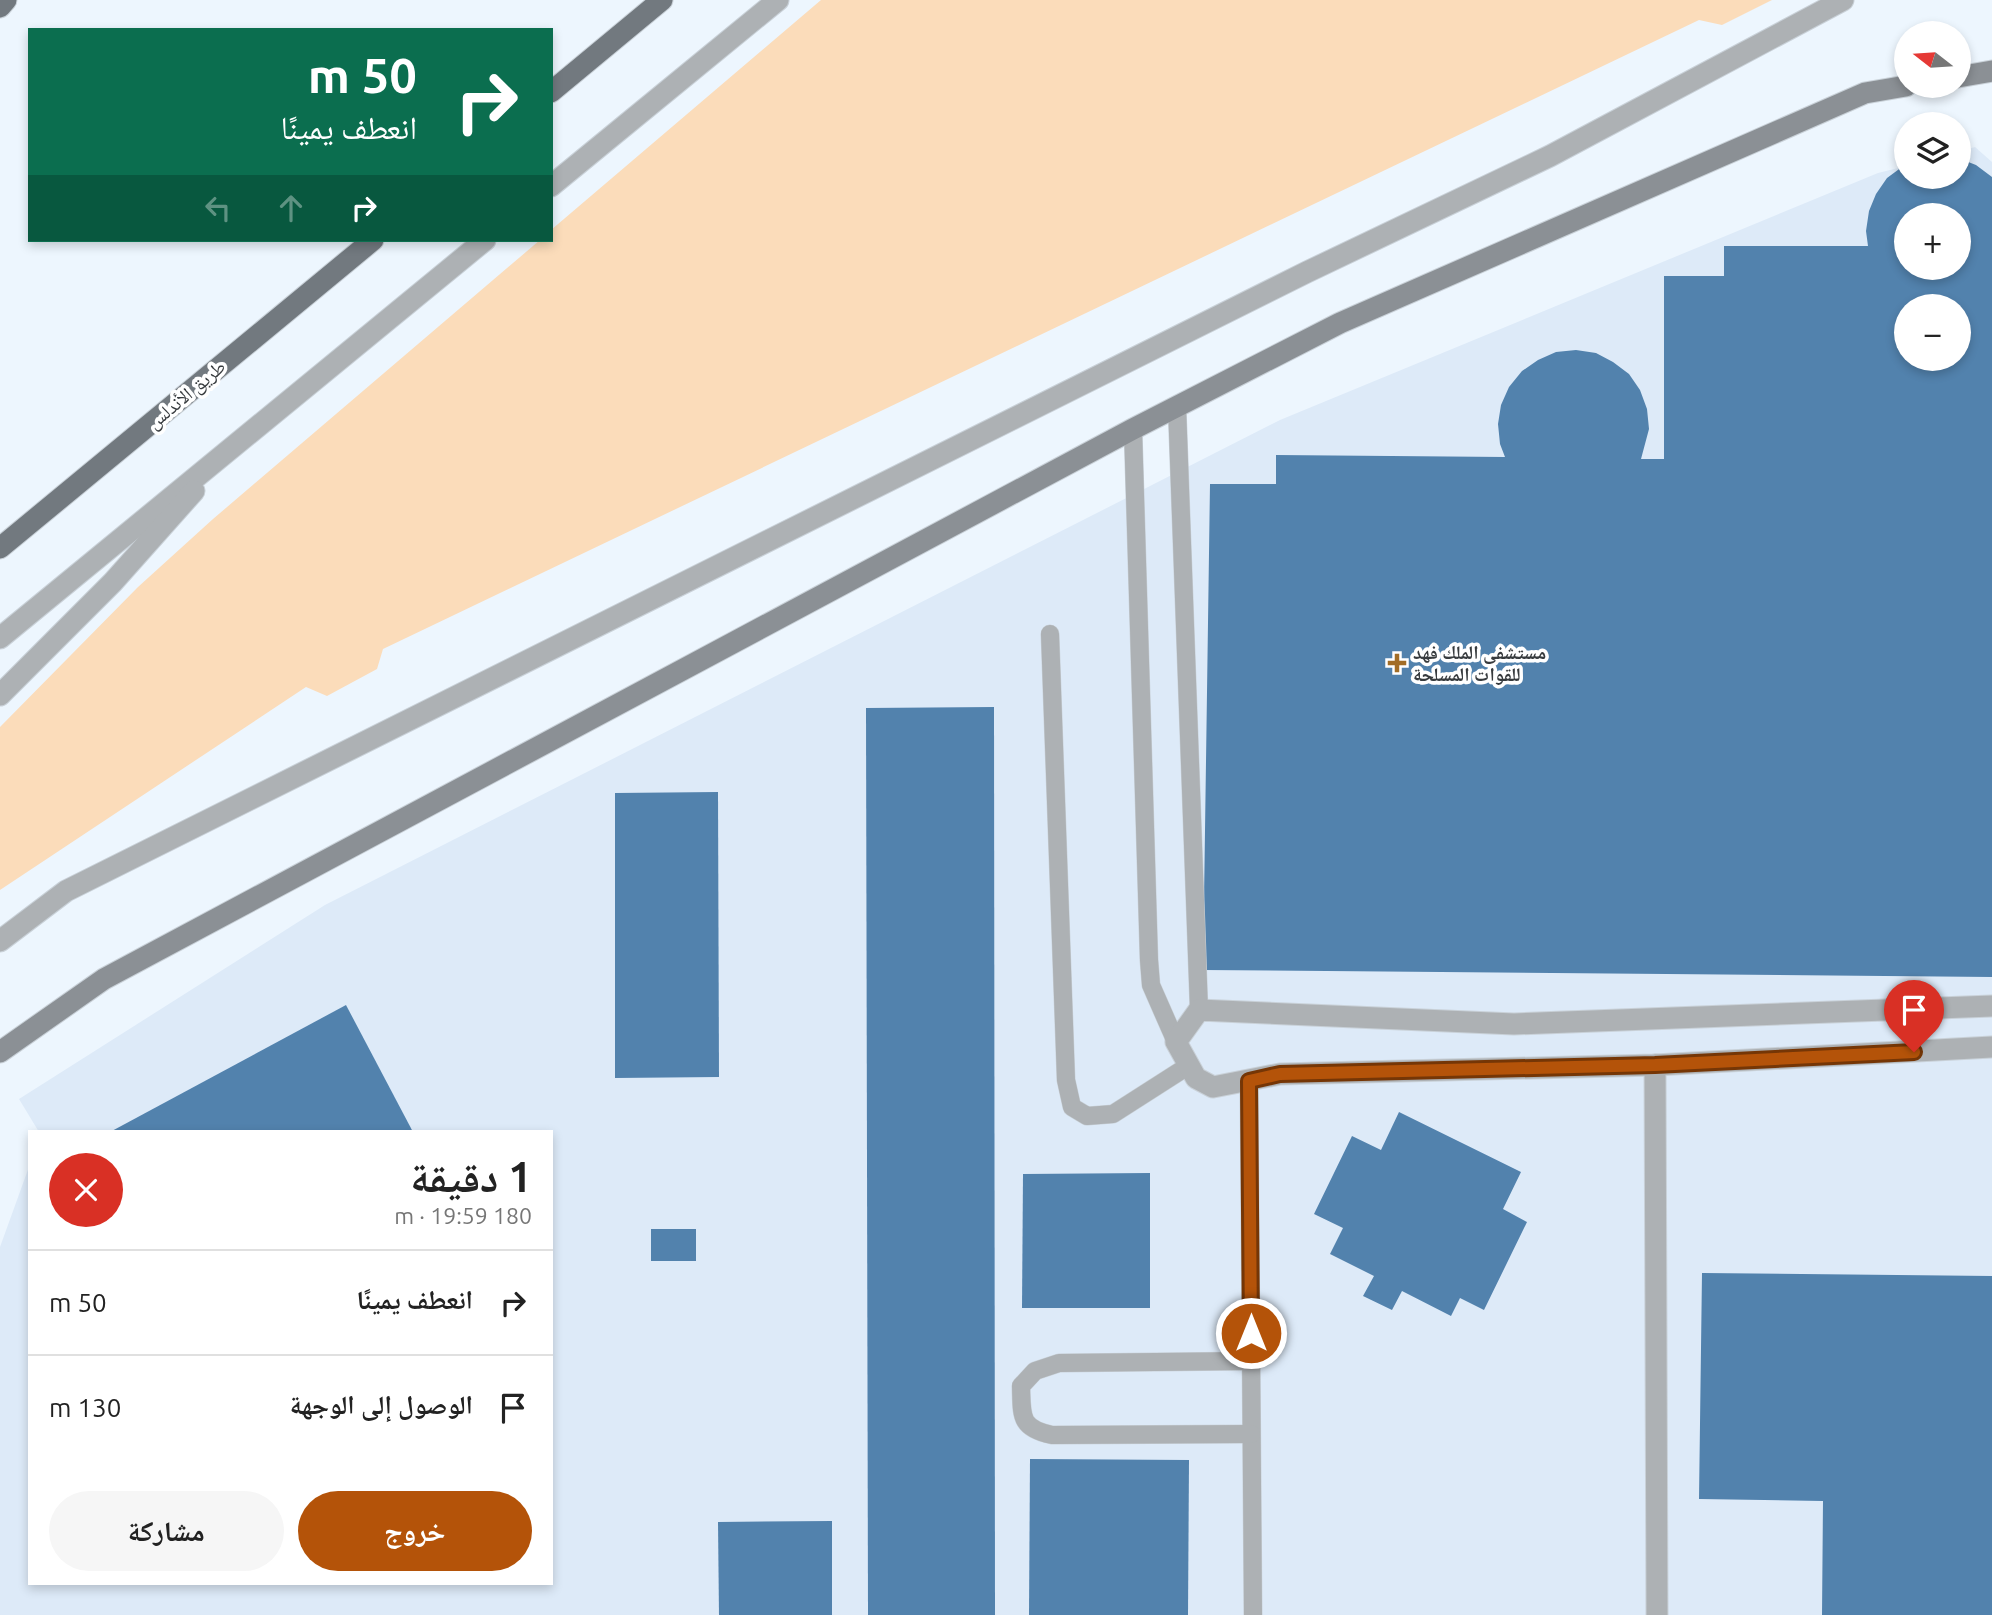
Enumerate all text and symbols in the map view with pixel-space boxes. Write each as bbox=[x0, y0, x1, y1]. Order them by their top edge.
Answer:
north arrow bbox=[1894, 21, 1970, 98]
map controls bbox=[1894, 21, 1971, 371]
text: 50 m bbox=[308, 47, 417, 102]
icon: right bbox=[441, 56, 532, 147]
text: انعطف يمينًا bbox=[281, 109, 417, 145]
button: layers bbox=[1894, 112, 1971, 189]
icon: left bbox=[199, 189, 237, 227]
icon: ahead bbox=[272, 189, 310, 227]
icon: right bbox=[345, 189, 383, 227]
button: + bbox=[1894, 203, 1971, 280]
button: − bbox=[1894, 294, 1971, 371]
street label: طريق الأندلس bbox=[142, 355, 230, 434]
place label: مستشفى الملك فهد للقوات المسلحة bbox=[1413, 641, 1546, 685]
marker: مستشفى الملك فهد للقوات المسلحة bbox=[1387, 653, 1407, 673]
pin bbox=[1884, 980, 1944, 1052]
icon: arrive bbox=[1895, 991, 1933, 1029]
button: close bbox=[49, 1153, 123, 1227]
text: 1 دقيقة bbox=[410, 1153, 532, 1200]
text: 180 m · 19:59 bbox=[394, 1203, 532, 1228]
icon: right bbox=[494, 1284, 532, 1322]
text: انعطف يمينًا bbox=[357, 1285, 473, 1314]
text: 50 m bbox=[49, 1288, 107, 1317]
position arrow bbox=[1214, 1296, 1288, 1370]
icon: arrive bbox=[494, 1389, 532, 1427]
text: الوصول إلى الوجهة bbox=[290, 1390, 473, 1419]
text: 130 m bbox=[49, 1393, 121, 1422]
button: مشاركة bbox=[49, 1491, 284, 1571]
button: خروج bbox=[298, 1491, 532, 1571]

